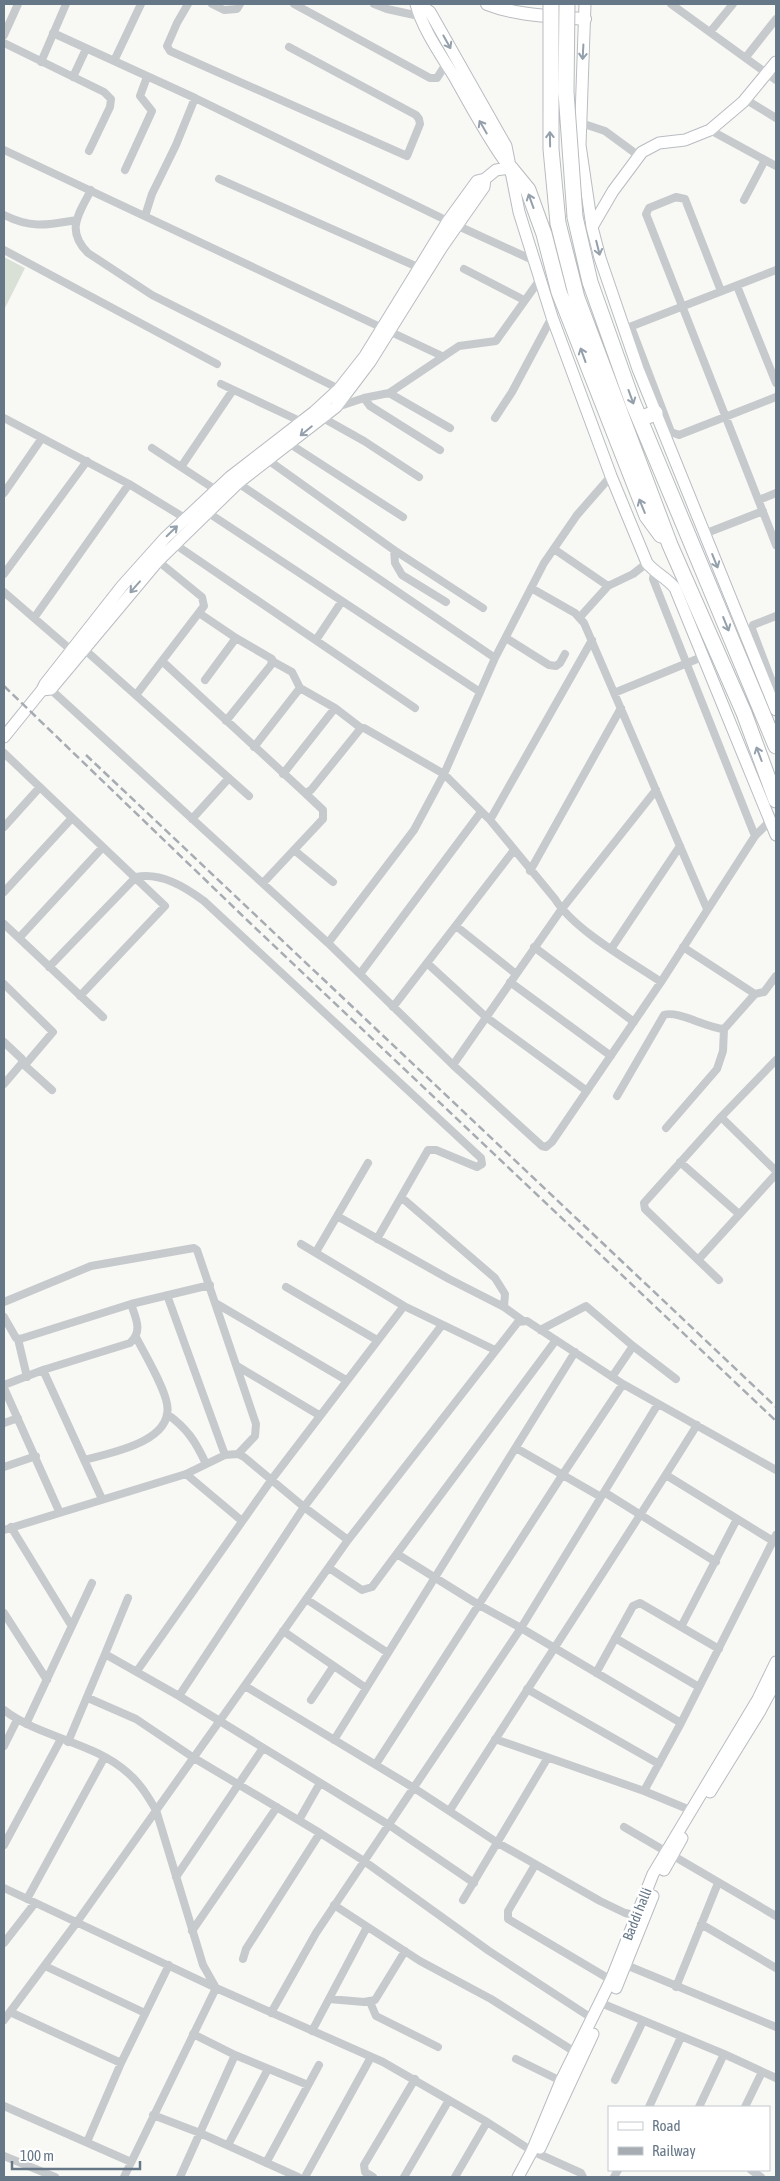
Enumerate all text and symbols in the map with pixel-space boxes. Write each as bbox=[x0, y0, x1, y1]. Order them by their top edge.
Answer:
one-way arrow bbox=[443, 34, 453, 49]
one-way arrow bbox=[578, 44, 587, 60]
one-way arrow bbox=[478, 120, 488, 135]
one-way arrow bbox=[546, 131, 555, 147]
one-way arrow bbox=[526, 193, 535, 209]
one-way arrow bbox=[594, 240, 603, 256]
one-way arrow bbox=[578, 347, 587, 363]
one-way arrow bbox=[627, 389, 636, 404]
one-way arrow bbox=[300, 425, 313, 436]
one-way arrow bbox=[637, 499, 646, 514]
one-way arrow bbox=[166, 525, 179, 537]
one-way arrow bbox=[711, 553, 720, 568]
one-way arrow bbox=[130, 581, 141, 594]
one-way arrow bbox=[722, 616, 731, 631]
one-way arrow bbox=[754, 747, 763, 763]
street label: Baddi halli bbox=[619, 1885, 655, 1943]
legend bbox=[608, 2106, 770, 2171]
text: Road bbox=[652, 2117, 681, 2134]
scale bar bbox=[12, 2138, 140, 2170]
text: Railway bbox=[652, 2142, 696, 2159]
text: 100 m bbox=[20, 2147, 54, 2164]

